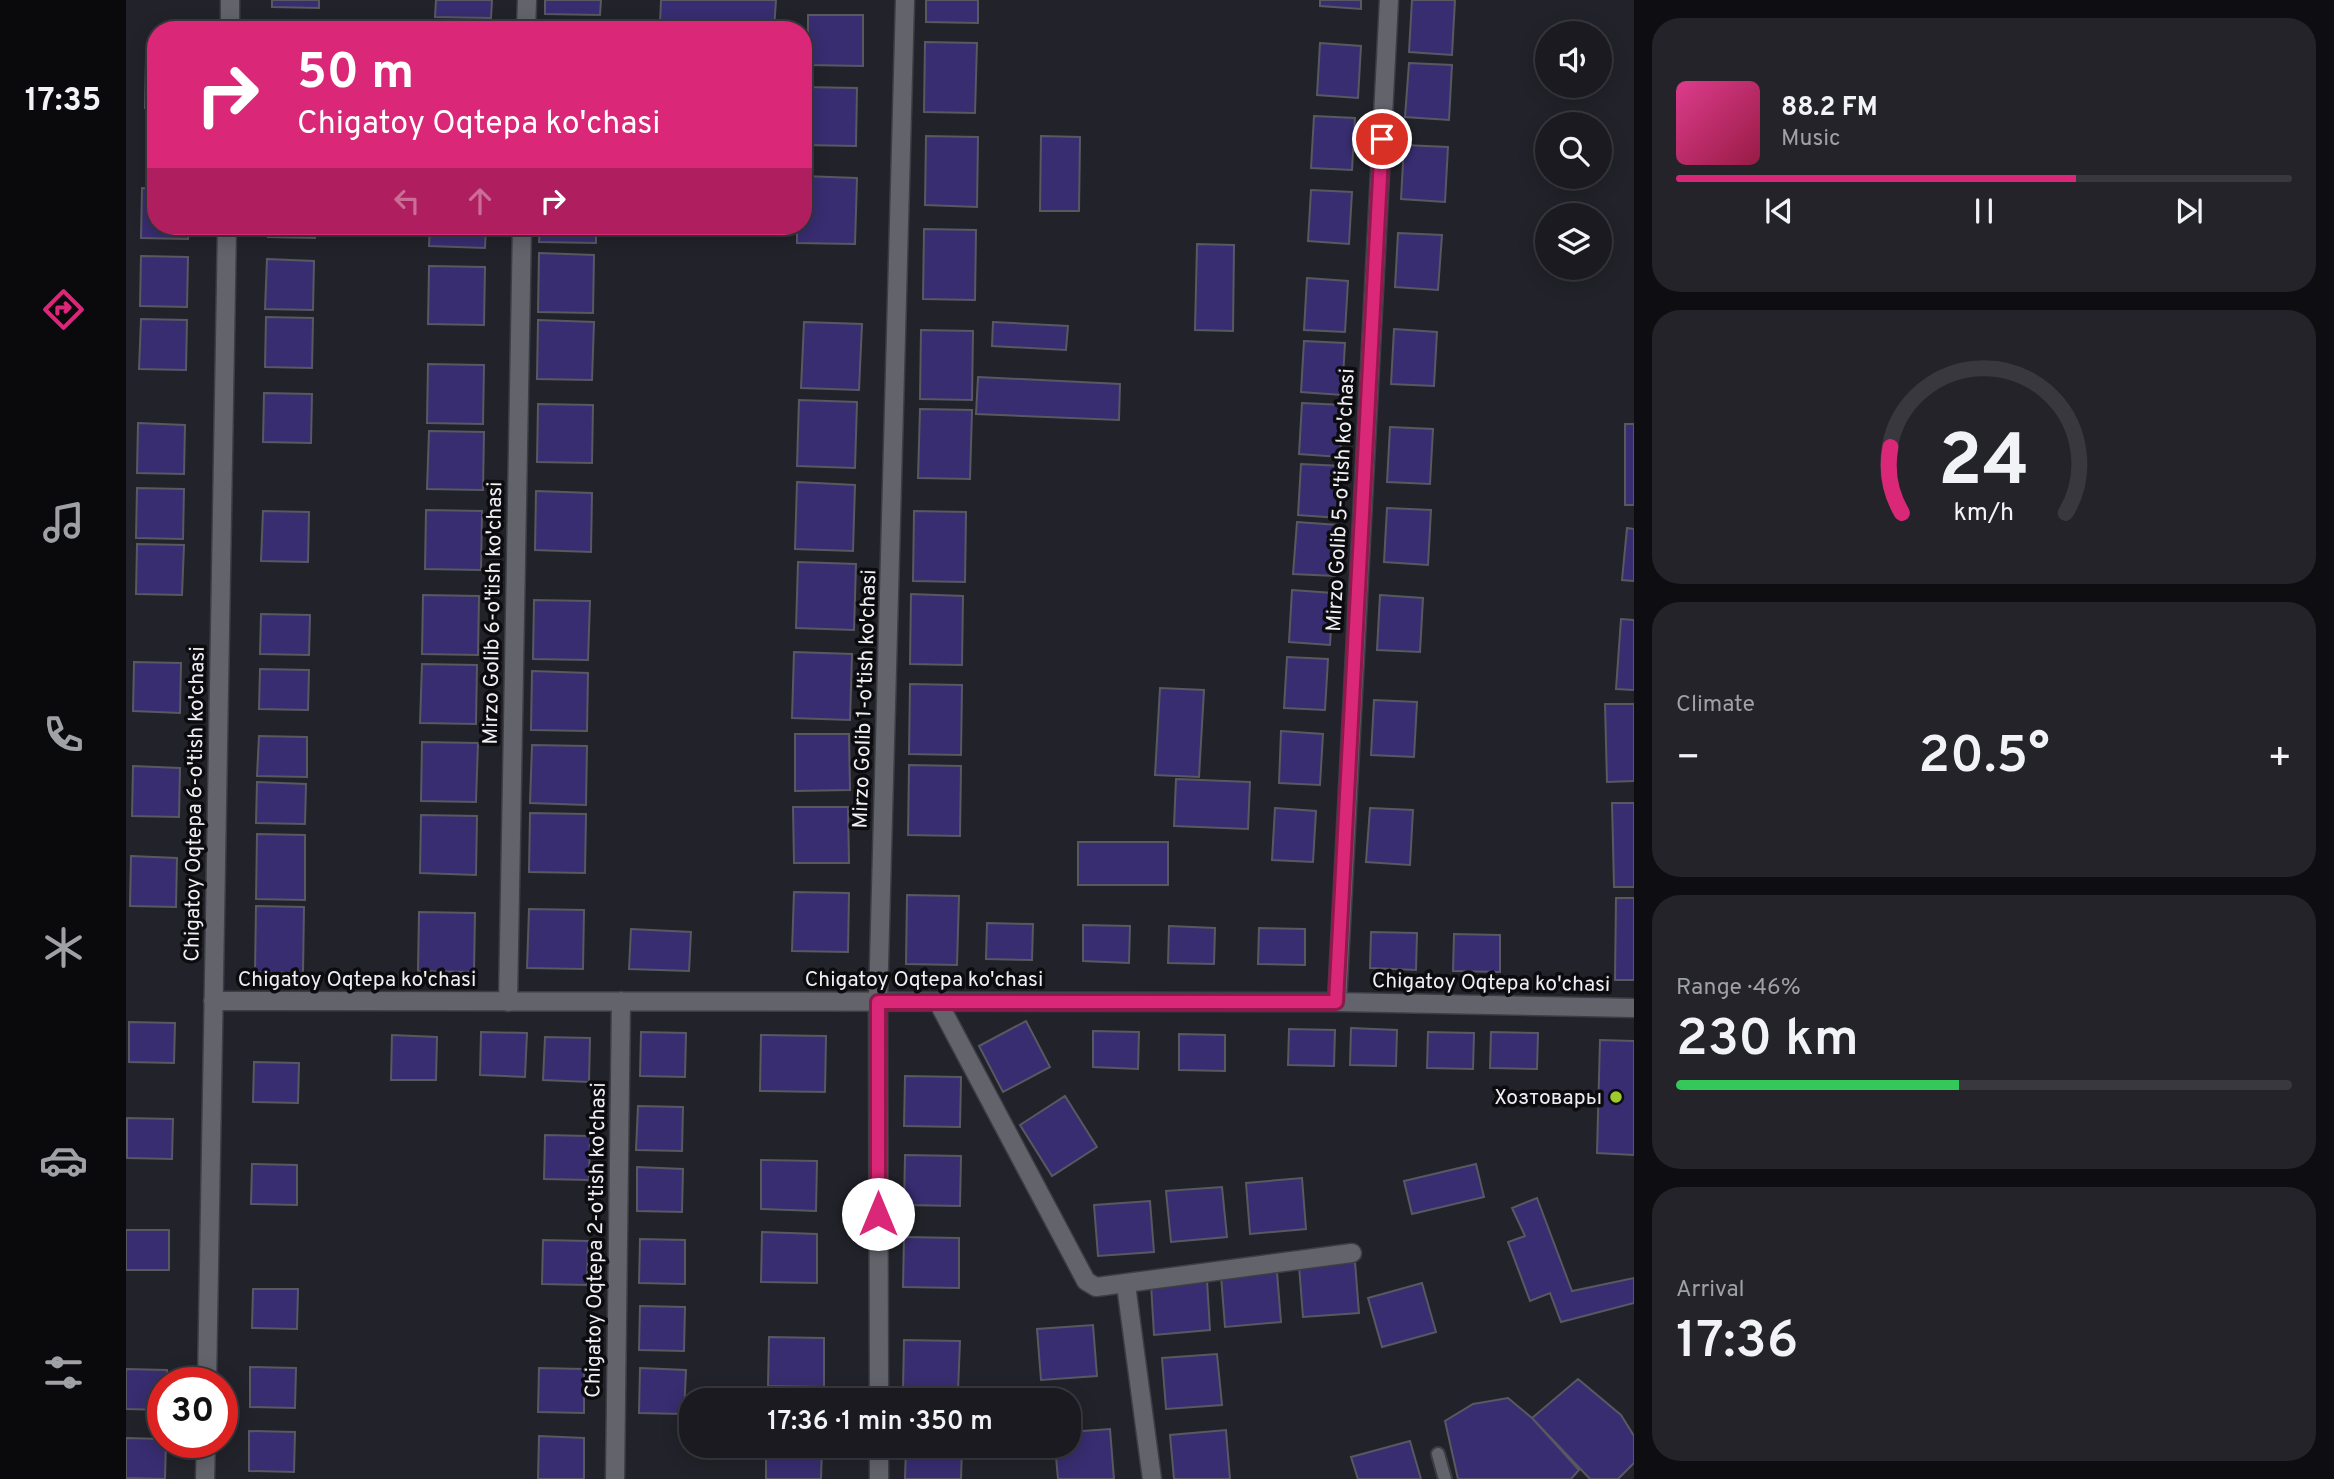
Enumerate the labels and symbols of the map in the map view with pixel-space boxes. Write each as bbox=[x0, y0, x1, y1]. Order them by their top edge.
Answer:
pin bbox=[1352, 109, 1412, 169]
street label: Mirzo Golib 5-o'tish ko'chasi bbox=[1321, 368, 1362, 632]
street label: Mirzo Golib 6-o'tish ko'chasi bbox=[478, 481, 509, 745]
street label: Mirzo Golib 1-o'tish ko'chasi bbox=[847, 569, 884, 829]
street label: Chigatoy Oqtepa 6-o'tish ko'chasi bbox=[179, 646, 212, 962]
street label: Chigatoy Oqtepa ko'chasi bbox=[238, 967, 476, 994]
street label: Chigatoy Oqtepa ko'chasi bbox=[805, 967, 1043, 994]
street label: Chigatoy Oqtepa ko'chasi bbox=[1371, 968, 1610, 999]
street label: Chigatoy Oqtepa 2-o'tish ko'chasi bbox=[580, 1082, 613, 1398]
place label: Хозтовары bbox=[1494, 1085, 1602, 1112]
marker: Хозтовары bbox=[1608, 1089, 1624, 1105]
position arrow bbox=[841, 1177, 915, 1251]
speed limit sign: 30 bbox=[147, 1367, 238, 1458]

